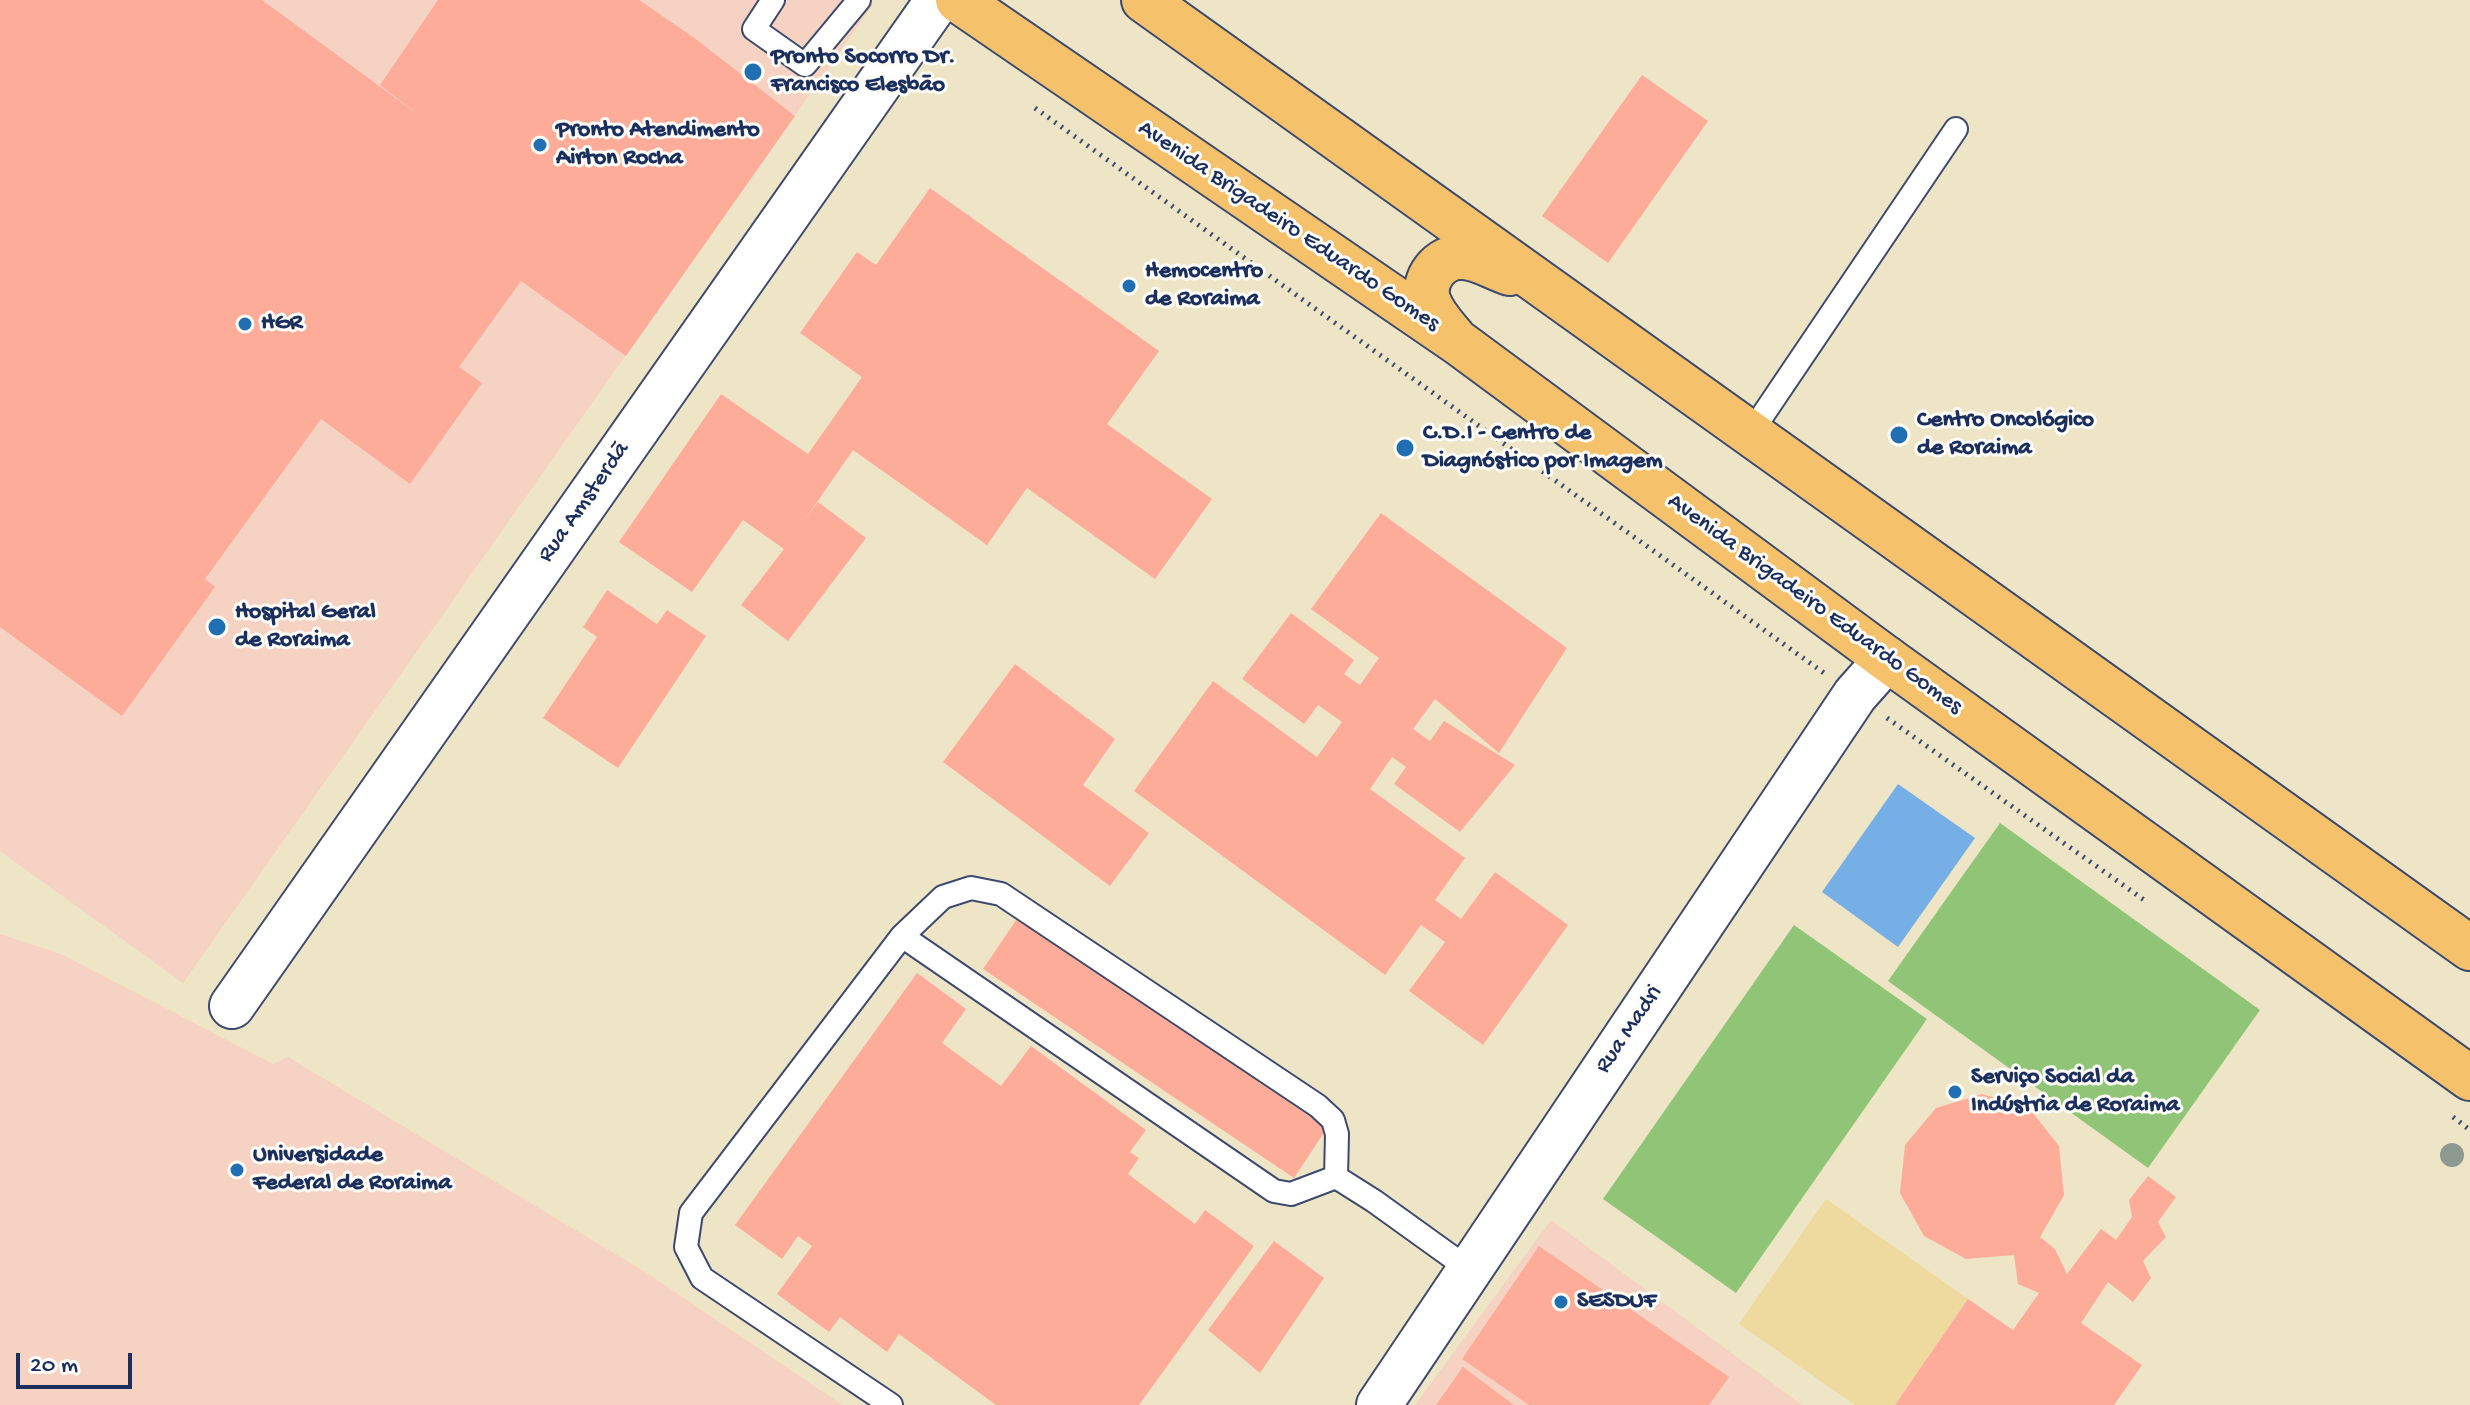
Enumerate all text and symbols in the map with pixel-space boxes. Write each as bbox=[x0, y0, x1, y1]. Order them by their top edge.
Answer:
place label: Pronto Socorro Dr. Francisco Elesbão bbox=[771, 44, 956, 100]
marker: Pronto Socorro Dr. Francisco Elesbão bbox=[742, 61, 764, 83]
street label: Avenida Brigadeiro Eduardo Gomes bbox=[1131, 115, 1445, 339]
place label: Pronto Atendimento Airton Rocha bbox=[556, 117, 760, 173]
marker: Pronto Atendimento Airton Rocha bbox=[531, 136, 549, 154]
place label: Hemocentro de Roraima bbox=[1145, 258, 1263, 314]
marker: Hemocentro de Roraima bbox=[1120, 277, 1138, 295]
place label: HGR bbox=[261, 310, 302, 338]
marker: HGR bbox=[236, 315, 254, 333]
place label: Centro Oncológico de Roraima bbox=[1917, 407, 2094, 463]
place label: C.D.I - Centro de Diagnóstico por Imagem bbox=[1423, 420, 1662, 476]
marker: Centro Oncológico de Roraima bbox=[1888, 424, 1910, 446]
street label: Rua Amsterdã bbox=[533, 437, 637, 569]
marker: C.D.I - Centro de Diagnóstico por Imagem bbox=[1394, 437, 1416, 459]
street label: Avenida Brigadeiro Eduardo Gomes bbox=[1661, 488, 1967, 722]
place label: Hospital Geral de Roraima bbox=[235, 599, 376, 655]
marker: Hospital Geral de Roraima bbox=[206, 616, 228, 638]
street label: Rua Madri bbox=[1590, 980, 1670, 1080]
place label: Serviço Social da Indústria de Roraima bbox=[1971, 1064, 2179, 1120]
marker: Serviço Social da Indústria de Roraima bbox=[1946, 1083, 1964, 1101]
place label: Universidade Federal de Roraima bbox=[253, 1142, 451, 1198]
marker: Universidade Federal de Roraima bbox=[228, 1161, 246, 1179]
place label: SESDUF bbox=[1577, 1288, 1656, 1316]
marker: SESDUF bbox=[1552, 1293, 1570, 1311]
scale bar bbox=[20, 1337, 136, 1387]
text: 20 m bbox=[30, 1352, 78, 1381]

